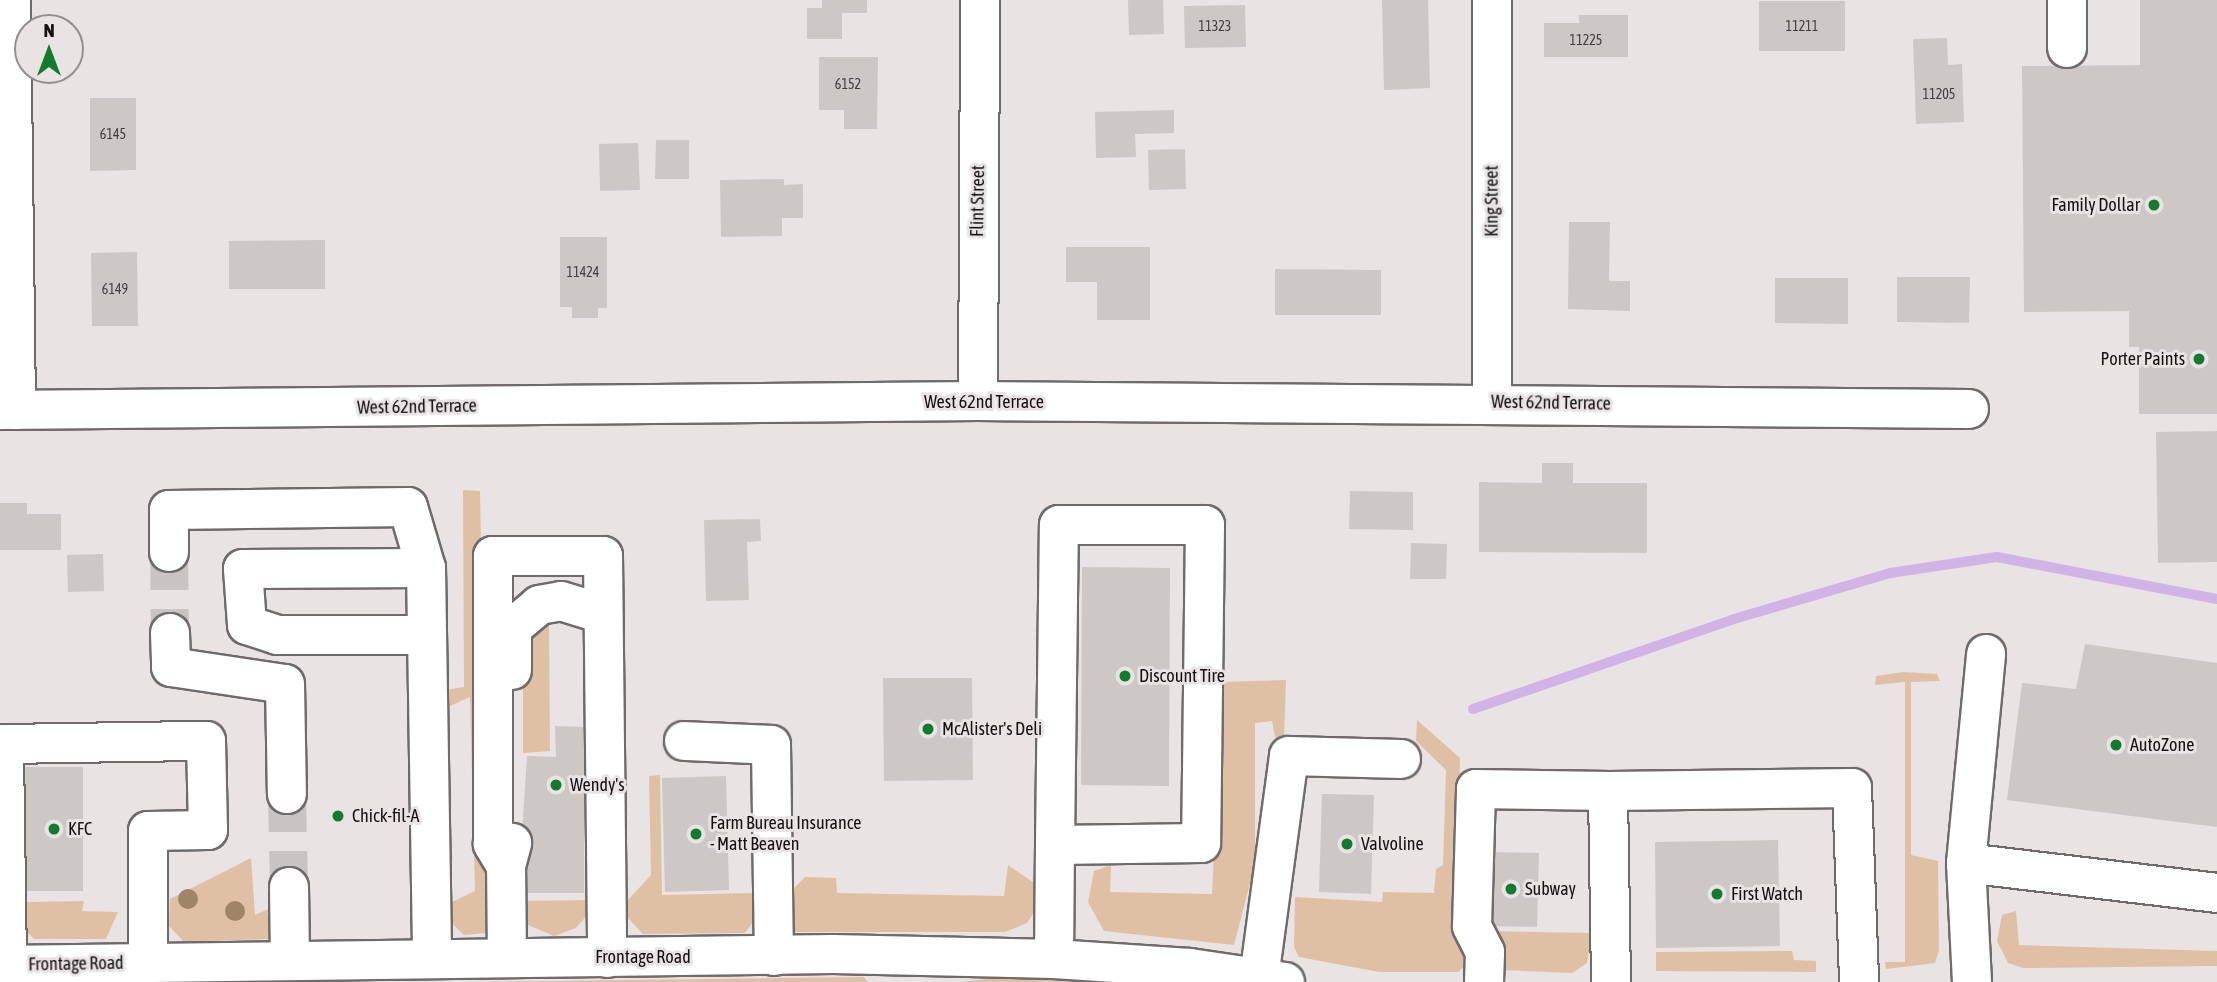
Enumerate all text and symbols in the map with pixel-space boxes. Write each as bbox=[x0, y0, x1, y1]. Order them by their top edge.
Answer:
north arrow bbox=[14, 14, 84, 84]
house number: 11323 bbox=[1199, 18, 1231, 34]
house number: 11211 bbox=[1786, 18, 1818, 34]
text: N bbox=[43, 19, 55, 41]
house number: 11225 bbox=[1570, 32, 1602, 48]
house number: 6152 bbox=[835, 76, 861, 92]
house number: 11205 bbox=[1923, 86, 1955, 102]
house number: 6145 bbox=[100, 126, 126, 142]
street label: Flint Street bbox=[967, 165, 989, 237]
street label: King Street bbox=[1481, 165, 1503, 237]
place label: Family Dollar bbox=[2051, 194, 2140, 216]
marker: Family Dollar bbox=[2146, 197, 2162, 213]
house number: 11424 bbox=[567, 264, 599, 280]
house number: 6149 bbox=[102, 281, 128, 297]
place label: Porter Paints bbox=[2101, 348, 2185, 370]
marker: Porter Paints bbox=[2191, 351, 2207, 367]
street label: West 62nd Terrace bbox=[924, 391, 1044, 413]
street label: West 62nd Terrace bbox=[1491, 391, 1611, 415]
street label: West 62nd Terrace bbox=[357, 395, 477, 419]
place label: Discount Tire bbox=[1139, 665, 1225, 687]
marker: Discount Tire bbox=[1117, 668, 1133, 684]
place label: McAlister's Deli bbox=[942, 718, 1042, 740]
marker: McAlister's Deli bbox=[920, 721, 936, 737]
place label: AutoZone bbox=[2130, 734, 2194, 756]
marker: AutoZone bbox=[2108, 737, 2124, 753]
place label: Wendy's bbox=[570, 774, 625, 796]
marker: Wendy's bbox=[548, 777, 564, 793]
place label: Chick-fil-A bbox=[352, 805, 419, 827]
marker: Chick-fil-A bbox=[330, 808, 346, 824]
place label: Farm Bureau Insurance - Matt Beaven bbox=[710, 813, 861, 856]
place label: KFC bbox=[68, 818, 92, 840]
marker: KFC bbox=[46, 821, 62, 837]
marker: Farm Bureau Insurance - Matt Beaven bbox=[688, 826, 704, 842]
place label: Valvoline bbox=[1361, 833, 1424, 855]
marker: Valvoline bbox=[1339, 836, 1355, 852]
place label: Subway bbox=[1525, 878, 1576, 900]
marker: Subway bbox=[1503, 881, 1519, 897]
place label: First Watch bbox=[1731, 883, 1803, 905]
marker: First Watch bbox=[1709, 886, 1725, 902]
street label: Frontage Road bbox=[595, 946, 691, 968]
street label: Frontage Road bbox=[28, 952, 124, 976]

